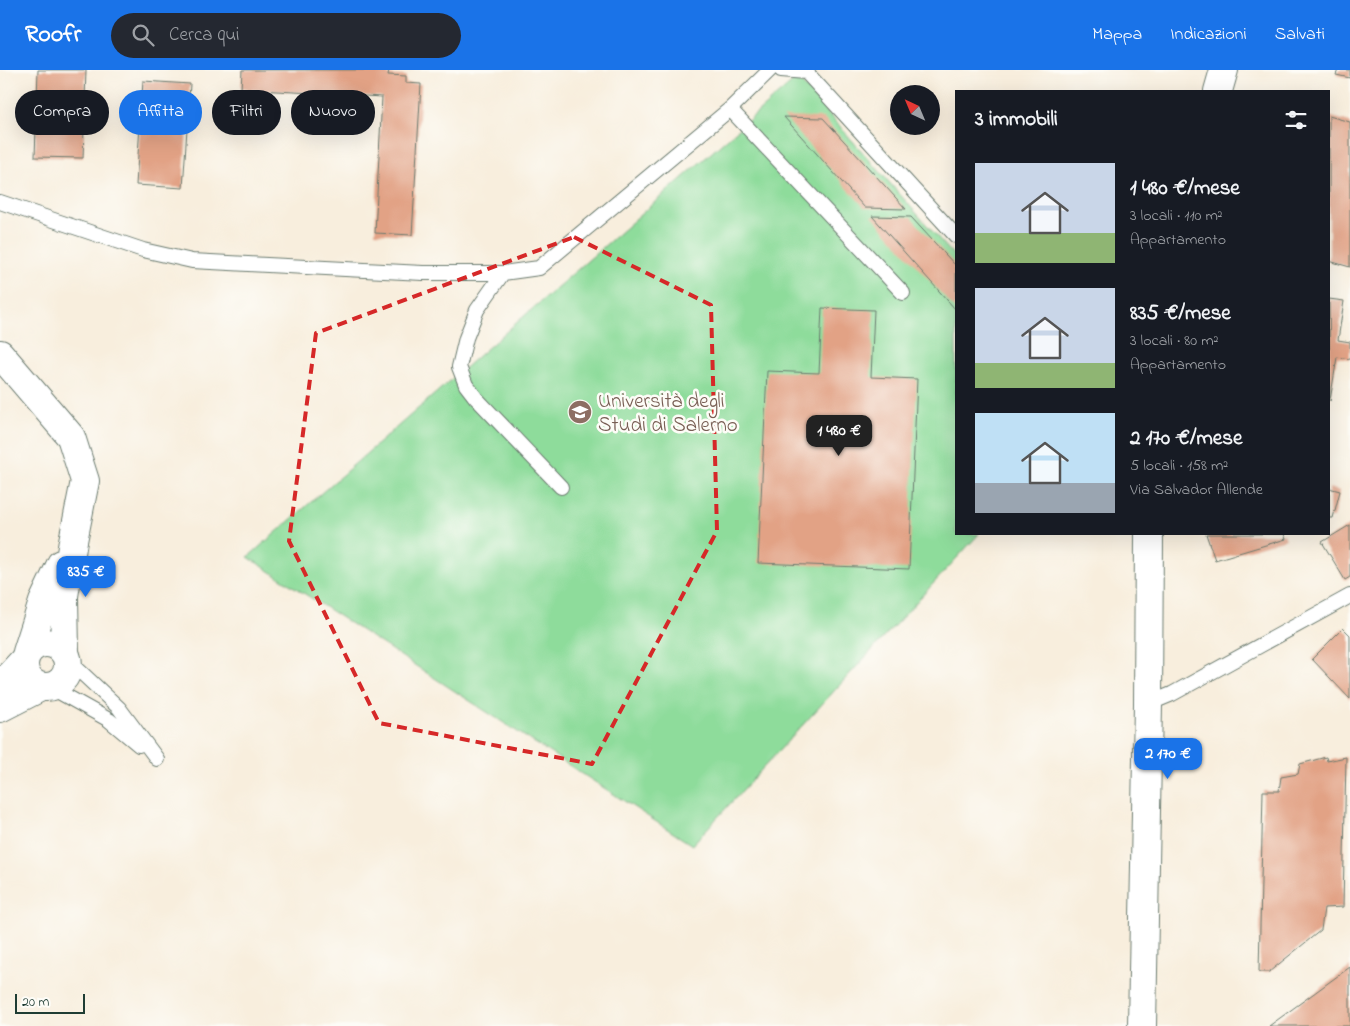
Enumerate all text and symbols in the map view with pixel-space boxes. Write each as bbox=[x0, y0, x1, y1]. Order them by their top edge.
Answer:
search box bbox=[111, 13, 461, 58]
text: Roofr bbox=[25, 18, 81, 53]
icon: search bbox=[129, 21, 157, 49]
text: Cerca qui bbox=[169, 22, 240, 49]
text: Mappa bbox=[1092, 22, 1142, 48]
text: Indicazioni bbox=[1170, 22, 1247, 48]
text: Salvati bbox=[1275, 22, 1325, 48]
north arrow bbox=[890, 85, 940, 135]
map controls bbox=[890, 85, 940, 135]
chip: Compra bbox=[15, 90, 109, 135]
chip: Affitta bbox=[119, 90, 202, 135]
chip: Filtri bbox=[212, 90, 281, 135]
chip: Nuovo bbox=[291, 90, 375, 135]
text: 3 immobili bbox=[975, 105, 1058, 135]
icon: filters bbox=[1282, 106, 1310, 134]
text: 1 480 €/mese bbox=[1130, 174, 1240, 204]
icon: home bbox=[1015, 183, 1075, 243]
text: 3 locali · 110 m² bbox=[1130, 204, 1223, 228]
text: Appartamento bbox=[1130, 228, 1226, 252]
text: 835 €/mese bbox=[1130, 299, 1231, 329]
icon: home bbox=[1015, 308, 1075, 368]
text: 3 locali · 80 m² bbox=[1130, 329, 1218, 353]
text: Appartamento bbox=[1130, 353, 1226, 377]
place label: Università degli Studi di Salerno bbox=[598, 387, 738, 441]
school or university icon: Università degli Studi di Salerno bbox=[567, 399, 593, 425]
pin: 1 480 € bbox=[793, 414, 885, 457]
text: 1 480 € bbox=[817, 419, 861, 443]
text: 2 170 €/mese bbox=[1130, 424, 1242, 454]
icon: home bbox=[1015, 433, 1075, 493]
text: 5 locali · 158 m² bbox=[1130, 454, 1228, 478]
text: Via Salvador Allende bbox=[1130, 478, 1263, 502]
pin: 835 € bbox=[51, 556, 121, 598]
text: 835 € bbox=[68, 560, 104, 584]
pin: 2 170 € bbox=[1122, 738, 1214, 780]
text: 2 170 € bbox=[1145, 742, 1191, 766]
scale bar bbox=[15, 991, 85, 1014]
text: 20 m bbox=[22, 992, 49, 1013]

